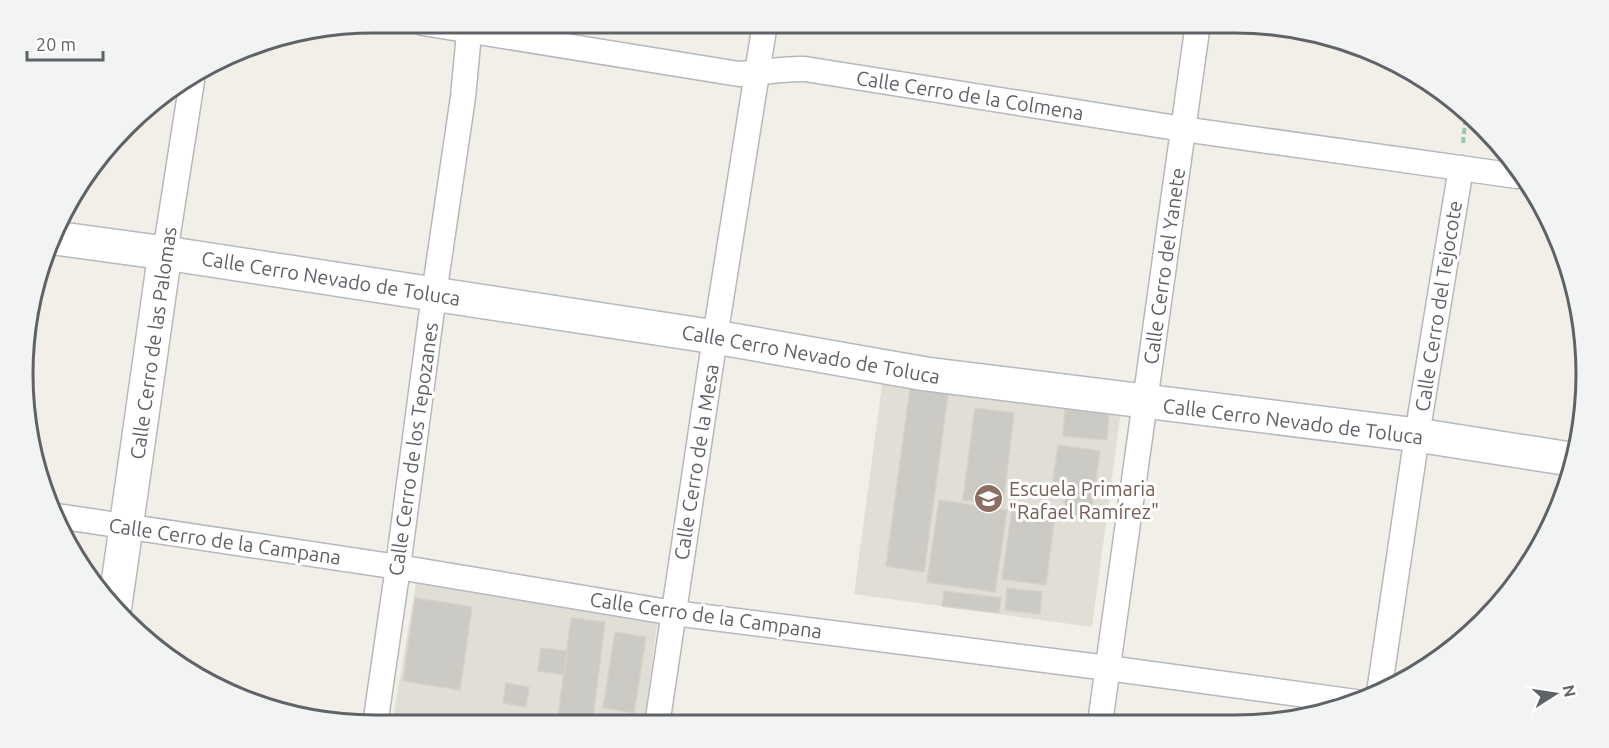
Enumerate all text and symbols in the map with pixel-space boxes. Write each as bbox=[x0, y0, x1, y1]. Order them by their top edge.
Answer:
scale bar bbox=[27, 24, 104, 62]
text: 20 m bbox=[36, 34, 76, 54]
street label: Calle Cerro de la Colmena bbox=[855, 66, 1085, 124]
street label: Calle Cerro del Yanete bbox=[1139, 166, 1189, 366]
street label: Calle Cerro del Tejocote bbox=[1410, 199, 1466, 413]
street label: Calle Cerro de las Palomas bbox=[125, 225, 181, 461]
street label: Calle Cerro Nevado de Toluca bbox=[200, 246, 462, 310]
street label: Calle Cerro Nevado de Toluca bbox=[680, 320, 942, 388]
street label: Calle Cerro de los Tepozanes bbox=[384, 321, 442, 577]
street label: Calle Cerro de la Mesa bbox=[669, 362, 723, 562]
street label: Calle Cerro Nevado de Toluca bbox=[1162, 394, 1424, 448]
place label: Escuela Primaria "Rafael Ramírez" bbox=[1009, 477, 1159, 523]
school or university icon: Escuela Primaria "Rafael Ramírez" bbox=[972, 483, 1004, 515]
street label: Calle Cerro de la Campana bbox=[107, 513, 343, 569]
street label: Calle Cerro de la Campana bbox=[588, 587, 824, 643]
north arrow bbox=[1525, 664, 1585, 724]
text: N bbox=[1560, 683, 1580, 699]

